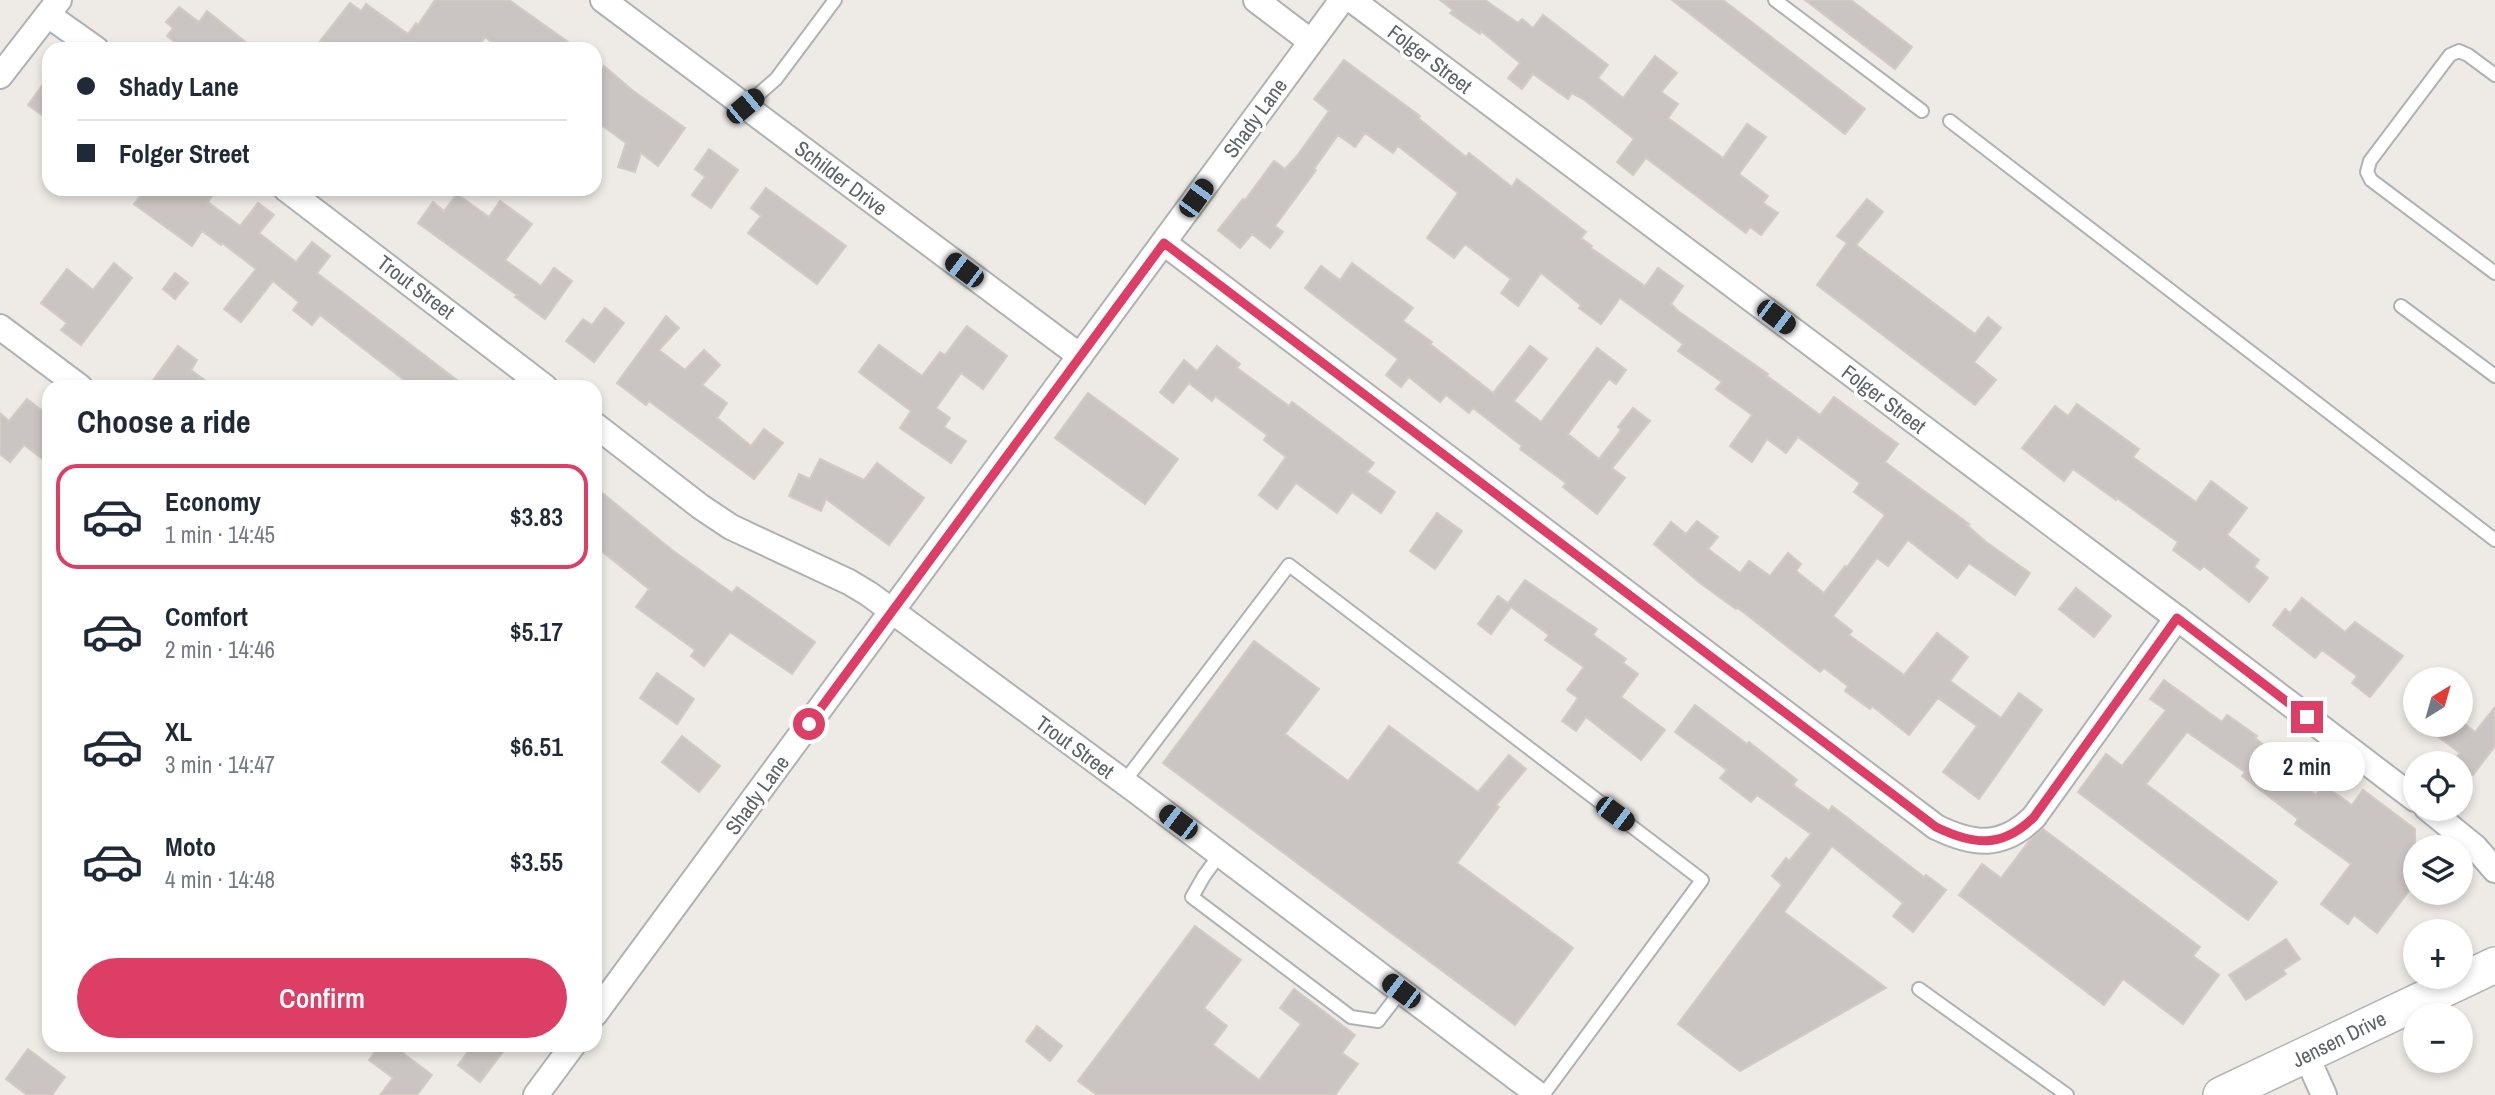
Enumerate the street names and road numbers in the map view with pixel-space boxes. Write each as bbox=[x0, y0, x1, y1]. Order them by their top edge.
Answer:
street label: Folger Street bbox=[1382, 18, 1478, 100]
street label: Shady Lane bbox=[1216, 72, 1294, 164]
street label: Schilder Drive bbox=[789, 134, 893, 222]
street label: Trout Street bbox=[371, 248, 461, 326]
street label: Folger Street bbox=[1836, 358, 1932, 440]
street label: Trout Street bbox=[1030, 709, 1120, 785]
street label: Shady Lane bbox=[718, 749, 796, 841]
street label: Jensen Drive bbox=[2287, 1004, 2391, 1074]

